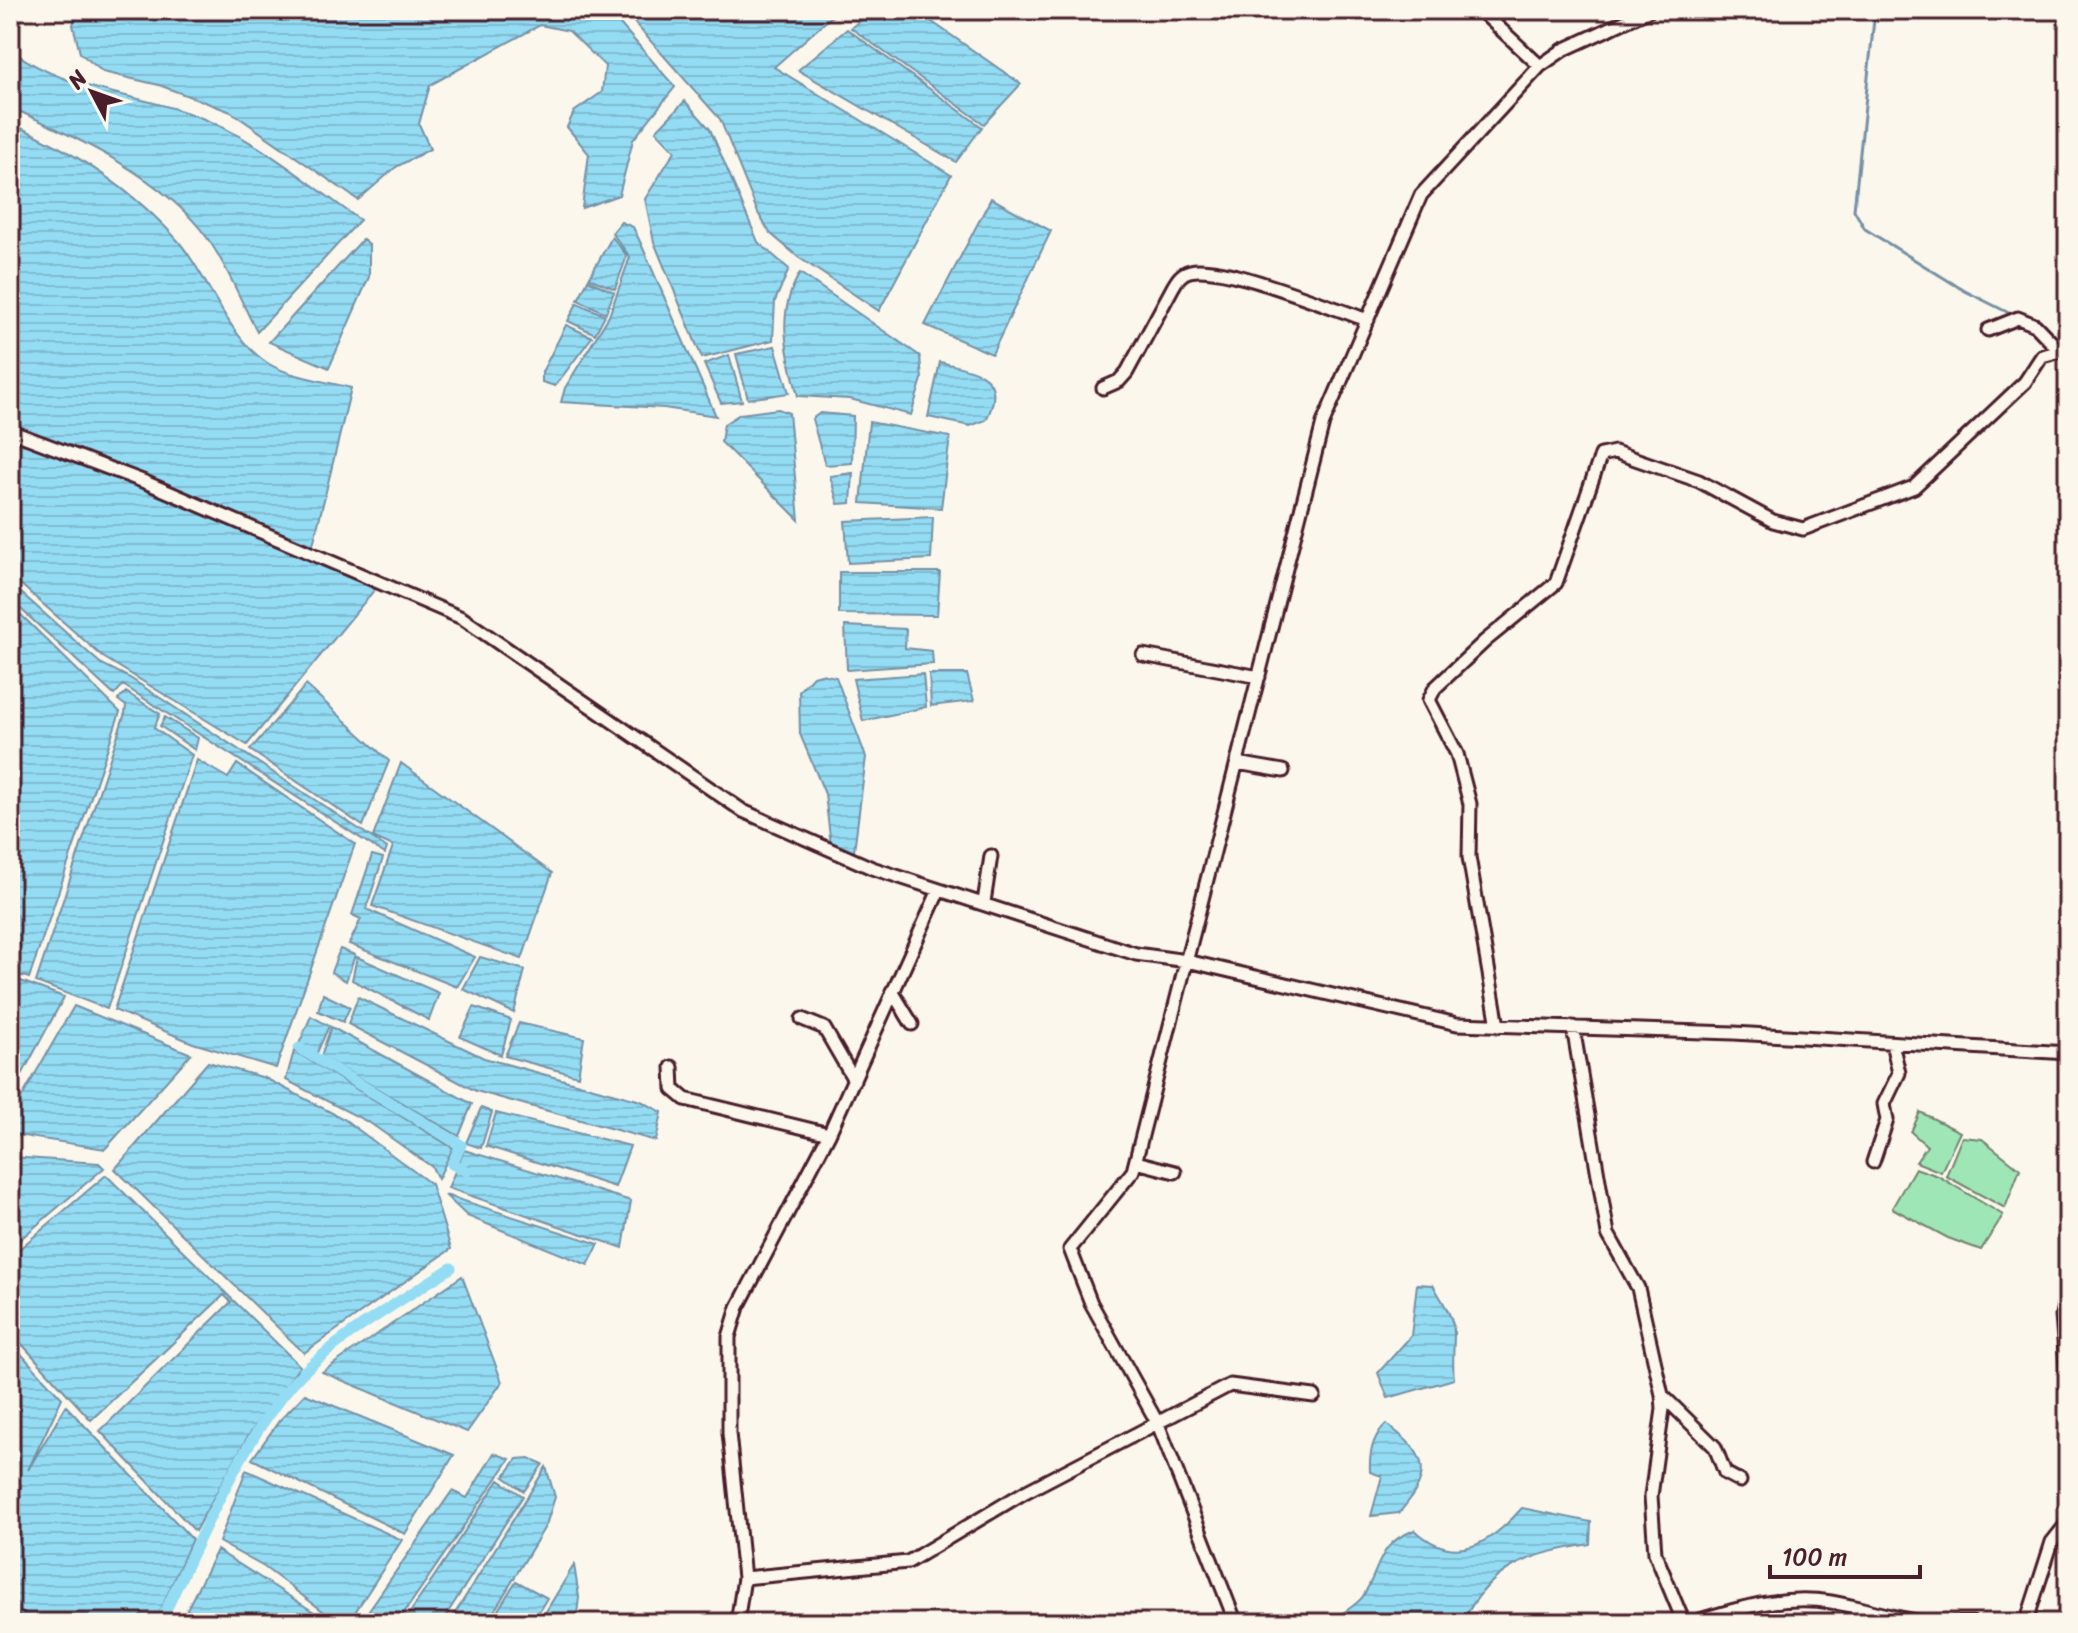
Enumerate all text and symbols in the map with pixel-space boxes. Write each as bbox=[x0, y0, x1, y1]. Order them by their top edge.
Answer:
north arrow bbox=[52, 52, 132, 132]
text: N bbox=[57, 60, 97, 99]
scale bar bbox=[1770, 1529, 1920, 1579]
text: 100 m bbox=[1782, 1536, 1847, 1578]

